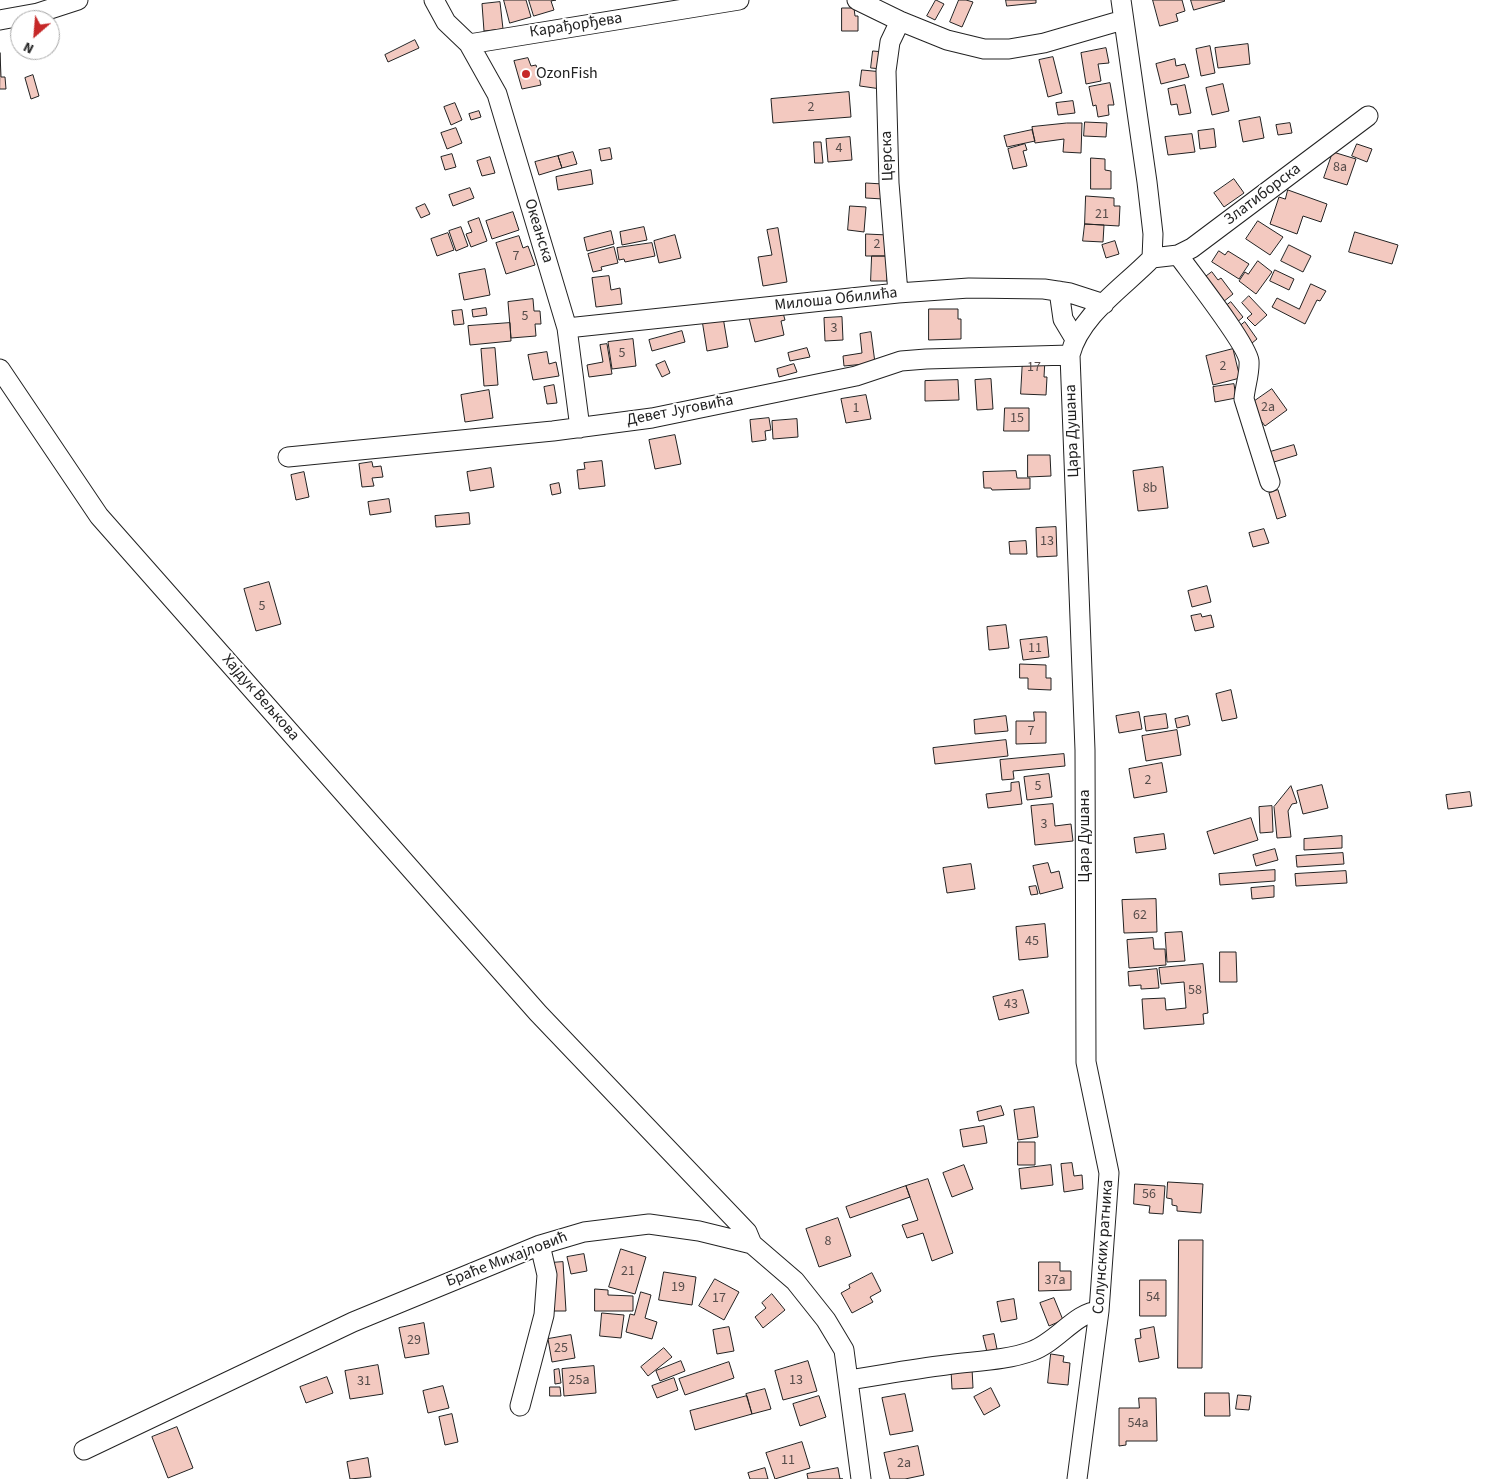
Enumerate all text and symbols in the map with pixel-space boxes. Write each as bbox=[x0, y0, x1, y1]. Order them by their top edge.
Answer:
street label: Карађорђева bbox=[528, 9, 624, 43]
north arrow bbox=[10, 10, 60, 60]
text: N bbox=[20, 36, 37, 58]
place label: OzonFish bbox=[536, 64, 598, 84]
marker: OzonFish bbox=[520, 68, 532, 80]
house number: 2 bbox=[808, 100, 814, 116]
street label: Церска bbox=[878, 131, 898, 181]
house number: 4 bbox=[836, 141, 842, 157]
street label: Златиборска bbox=[1221, 160, 1305, 230]
house number: 8a bbox=[1333, 160, 1347, 176]
street label: Океанска bbox=[519, 197, 557, 265]
house number: 21 bbox=[1095, 207, 1109, 223]
house number: 2 bbox=[874, 237, 880, 253]
house number: 7 bbox=[513, 249, 519, 265]
street label: Милоша Обилића bbox=[774, 284, 898, 316]
house number: 5 bbox=[522, 309, 528, 325]
house number: 3 bbox=[831, 321, 837, 337]
house number: 5 bbox=[619, 346, 625, 362]
house number: 2 bbox=[1220, 359, 1226, 375]
house number: 17 bbox=[1027, 360, 1041, 376]
street label: Цара Душана bbox=[1062, 384, 1084, 478]
street label: Девет Југовића bbox=[625, 391, 735, 431]
house number: 2a bbox=[1261, 400, 1275, 416]
house number: 1 bbox=[853, 401, 859, 417]
house number: 15 bbox=[1010, 411, 1024, 427]
house number: 8b bbox=[1143, 481, 1157, 497]
house number: 13 bbox=[1040, 534, 1054, 550]
house number: 5 bbox=[259, 599, 265, 615]
house number: 11 bbox=[1028, 641, 1042, 657]
street label: Хајдук Вељкова bbox=[217, 651, 303, 745]
house number: 7 bbox=[1028, 724, 1034, 740]
house number: 2 bbox=[1145, 773, 1151, 789]
house number: 5 bbox=[1035, 779, 1041, 795]
street label: Цара Душана bbox=[1075, 789, 1095, 883]
house number: 3 bbox=[1041, 817, 1047, 833]
house number: 62 bbox=[1133, 908, 1147, 924]
house number: 45 bbox=[1025, 934, 1039, 950]
house number: 58 bbox=[1188, 983, 1202, 999]
house number: 43 bbox=[1004, 997, 1018, 1013]
street label: Солунских ратника bbox=[1090, 1179, 1118, 1315]
house number: 56 bbox=[1142, 1187, 1156, 1203]
street label: Браће Михајловић bbox=[444, 1228, 570, 1292]
house number: 8 bbox=[825, 1234, 831, 1250]
house number: 21 bbox=[621, 1264, 635, 1280]
house number: 37a bbox=[1045, 1273, 1065, 1289]
house number: 19 bbox=[671, 1280, 685, 1296]
house number: 54 bbox=[1146, 1290, 1160, 1306]
house number: 17 bbox=[712, 1291, 726, 1307]
house number: 29 bbox=[407, 1333, 421, 1349]
house number: 25 bbox=[554, 1341, 568, 1357]
house number: 25a bbox=[569, 1373, 589, 1389]
house number: 13 bbox=[789, 1373, 803, 1389]
house number: 31 bbox=[357, 1374, 371, 1390]
house number: 54a bbox=[1128, 1416, 1148, 1432]
house number: 11 bbox=[781, 1453, 795, 1469]
house number: 2a bbox=[897, 1456, 911, 1472]

